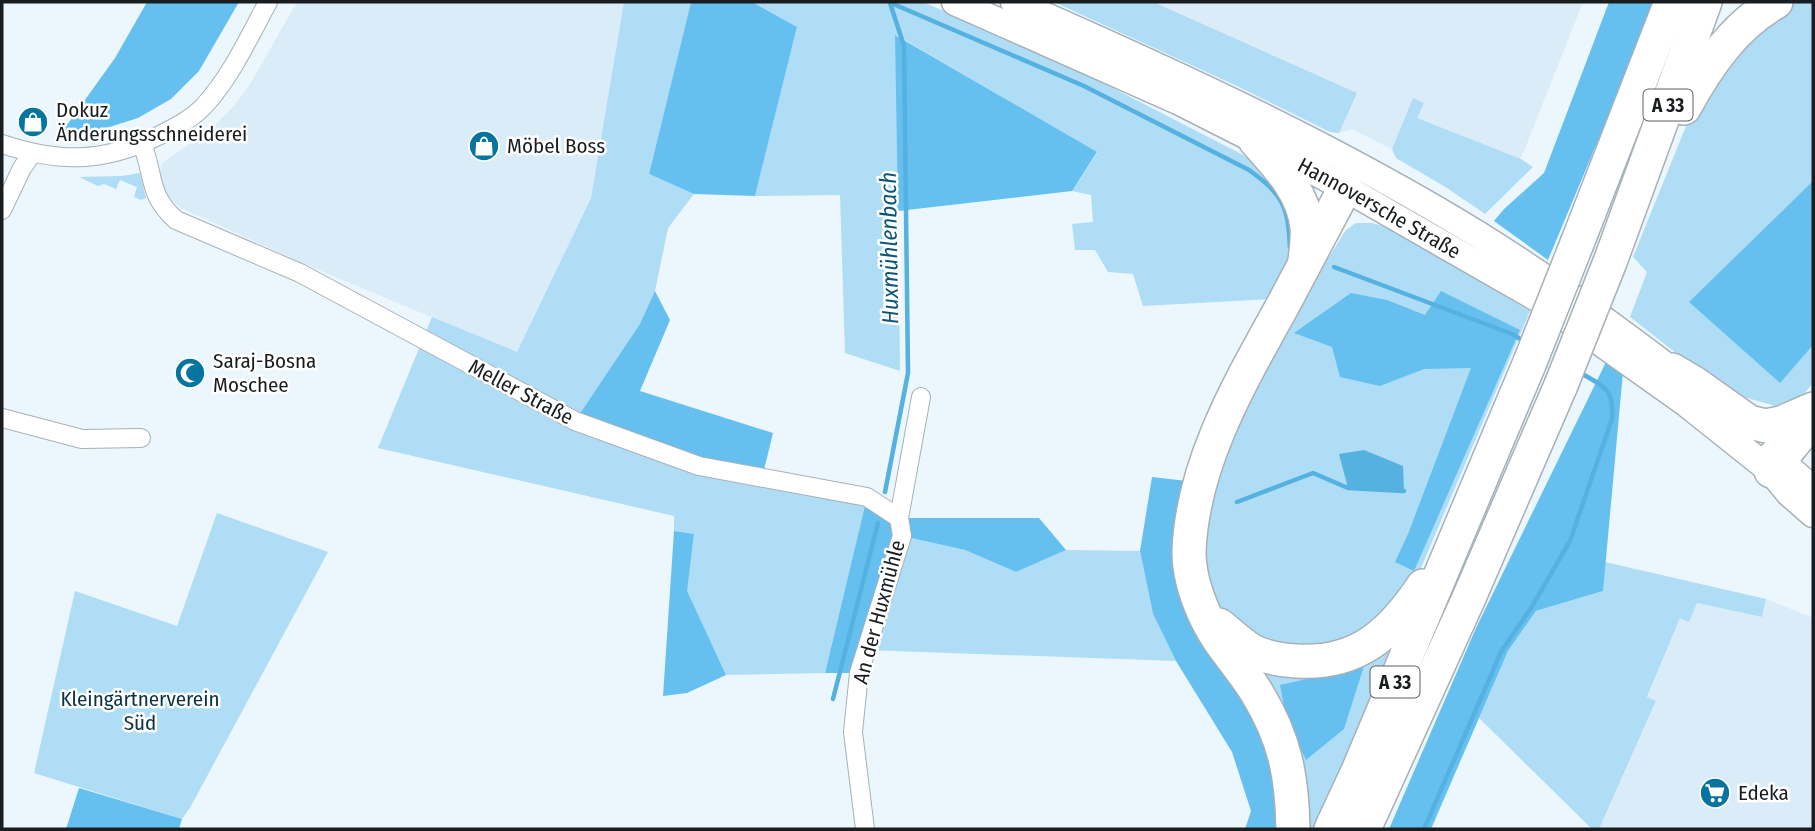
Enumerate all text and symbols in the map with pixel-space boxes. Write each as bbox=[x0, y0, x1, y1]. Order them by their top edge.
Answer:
road number: A 33 bbox=[1644, 90, 1692, 120]
place label: Dokuz Änderungsschneiderei bbox=[56, 97, 247, 147]
shop icon: Dokuz Änderungsschneiderei bbox=[16, 105, 50, 139]
shop icon: Möbel Boss bbox=[467, 129, 501, 163]
place label: Möbel Boss bbox=[507, 133, 605, 159]
street label: Hannoversche Straße bbox=[1293, 152, 1465, 265]
water label: Huxmühlenbach bbox=[874, 172, 904, 324]
place label: Saraj-Bosna Moschee bbox=[213, 348, 316, 398]
street label: Meller Straße bbox=[464, 354, 578, 430]
mosque icon: Saraj-Bosna Moschee bbox=[173, 356, 207, 390]
street label: An der Huxmühle bbox=[847, 537, 911, 687]
road number: A 33 bbox=[1370, 666, 1420, 698]
park label: Kleingärtnerverein Süd bbox=[60, 686, 220, 736]
supermarket icon: Edeka bbox=[1698, 776, 1732, 810]
place label: Edeka bbox=[1738, 780, 1789, 806]

